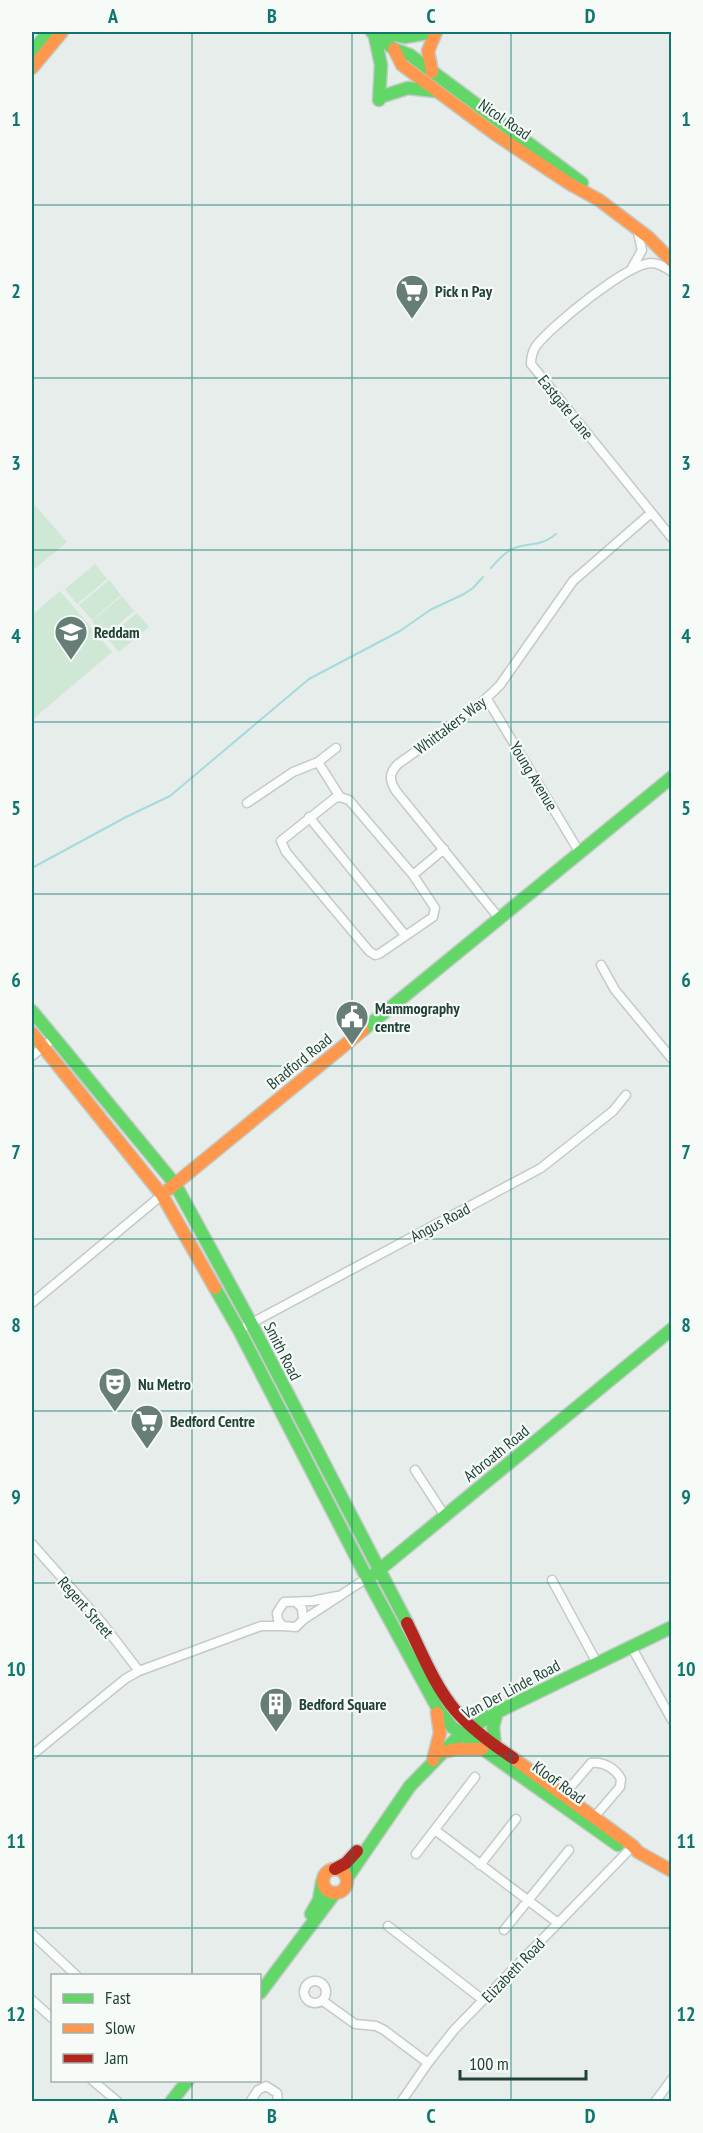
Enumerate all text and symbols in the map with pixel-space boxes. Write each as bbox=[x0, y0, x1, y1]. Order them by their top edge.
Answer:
text: A bbox=[107, 3, 119, 29]
text: B bbox=[267, 3, 277, 29]
text: C bbox=[426, 3, 436, 29]
text: D bbox=[585, 3, 596, 29]
street label: Nicol Road bbox=[475, 94, 535, 144]
text: 1 bbox=[11, 106, 21, 132]
text: 1 bbox=[681, 106, 691, 132]
supermarket icon: Pick n Pay bbox=[394, 273, 430, 320]
text: 2 bbox=[11, 278, 21, 304]
text: 2 bbox=[681, 278, 691, 304]
place label: Pick n Pay bbox=[435, 281, 493, 301]
street label: Eastgate Lane bbox=[534, 371, 598, 443]
text: 3 bbox=[11, 450, 21, 476]
text: 3 bbox=[681, 450, 691, 476]
school or university icon: Reddam bbox=[53, 614, 89, 661]
place label: Reddam bbox=[94, 622, 140, 642]
text: 4 bbox=[11, 623, 21, 649]
text: 4 bbox=[681, 623, 691, 649]
street label: Whittakers Way bbox=[410, 692, 490, 758]
street label: Young Avenue bbox=[506, 738, 562, 814]
text: 5 bbox=[11, 795, 21, 821]
text: 5 bbox=[681, 795, 691, 821]
text: 6 bbox=[11, 967, 21, 993]
text: 6 bbox=[681, 967, 691, 993]
place label: Mammography centre bbox=[375, 998, 460, 1036]
public building icon: Mammography centre bbox=[334, 999, 370, 1046]
street label: Bradford Road bbox=[262, 1029, 336, 1093]
text: 7 bbox=[11, 1139, 21, 1165]
text: 7 bbox=[681, 1139, 691, 1165]
street label: Angus Road bbox=[407, 1198, 473, 1246]
text: 8 bbox=[11, 1312, 21, 1338]
text: 8 bbox=[681, 1312, 691, 1338]
street label: Smith Road bbox=[260, 1318, 306, 1384]
theatre icon: Nu Metro bbox=[97, 1366, 133, 1413]
place label: Nu Metro bbox=[138, 1374, 191, 1394]
supermarket icon: Bedford Centre bbox=[129, 1403, 165, 1450]
place label: Bedford Centre bbox=[170, 1411, 255, 1431]
street label: Arbroath Road bbox=[459, 1420, 533, 1486]
text: 9 bbox=[11, 1484, 21, 1510]
text: 9 bbox=[681, 1484, 691, 1510]
street label: Regent Street bbox=[54, 1572, 119, 1642]
street label: Van Der Linde Road bbox=[458, 1655, 563, 1724]
text: 10 bbox=[6, 1656, 26, 1682]
text: 10 bbox=[676, 1656, 696, 1682]
building icon: Bedford Square bbox=[258, 1686, 294, 1733]
place label: Bedford Square bbox=[299, 1694, 387, 1714]
street label: Kloof Road bbox=[529, 1756, 589, 1808]
text: 11 bbox=[6, 1828, 26, 1854]
text: 11 bbox=[676, 1828, 696, 1854]
street label: Elizabeth Road bbox=[477, 1934, 549, 2006]
legend bbox=[51, 1974, 261, 2082]
text: Fast bbox=[105, 1986, 131, 2009]
text: 12 bbox=[6, 2001, 26, 2027]
text: 12 bbox=[676, 2001, 696, 2027]
text: Slow bbox=[105, 2016, 136, 2039]
scale bar bbox=[460, 2043, 586, 2081]
text: Jam bbox=[104, 2046, 128, 2069]
text: 100 m bbox=[469, 2052, 509, 2075]
text: A bbox=[107, 2103, 119, 2129]
text: B bbox=[267, 2103, 277, 2129]
text: C bbox=[426, 2103, 436, 2129]
text: D bbox=[585, 2103, 596, 2129]

